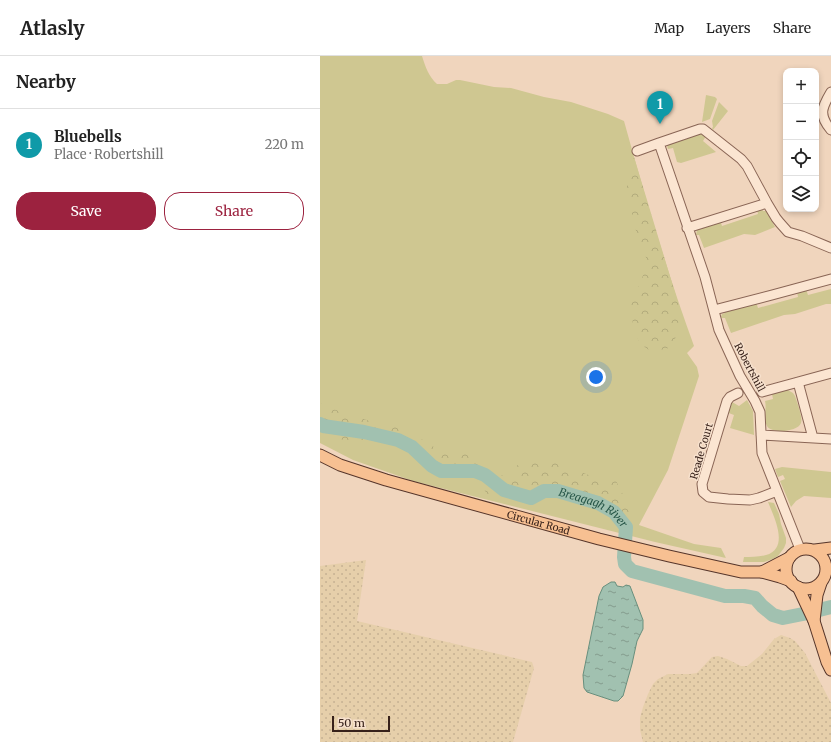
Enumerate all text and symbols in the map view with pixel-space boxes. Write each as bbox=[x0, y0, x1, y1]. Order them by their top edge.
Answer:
text: Atlasly bbox=[20, 16, 84, 40]
text: Map bbox=[654, 19, 684, 37]
text: Layers bbox=[706, 19, 751, 37]
text: Share bbox=[773, 19, 811, 37]
map controls bbox=[783, 68, 819, 212]
button: + bbox=[783, 68, 819, 104]
text: Nearby bbox=[16, 71, 76, 93]
pin: 1 bbox=[647, 91, 673, 124]
button: − bbox=[783, 104, 819, 140]
text: Bluebells bbox=[54, 127, 122, 146]
text: 1 bbox=[26, 136, 32, 153]
text: 220 m bbox=[265, 136, 304, 153]
button: locate bbox=[783, 140, 819, 176]
text: Place · Robertshill bbox=[54, 146, 164, 163]
button: layers bbox=[783, 176, 819, 212]
button: Save bbox=[16, 192, 156, 230]
button: Share bbox=[164, 192, 304, 230]
street label: Robertshill bbox=[731, 341, 768, 394]
your location bbox=[586, 367, 606, 387]
street label: Reade Court bbox=[687, 421, 716, 481]
water label: Breagagh River bbox=[557, 485, 631, 531]
street label: Circular Road bbox=[505, 508, 571, 538]
scale bar bbox=[332, 714, 390, 733]
text: 50 m bbox=[338, 716, 365, 730]

